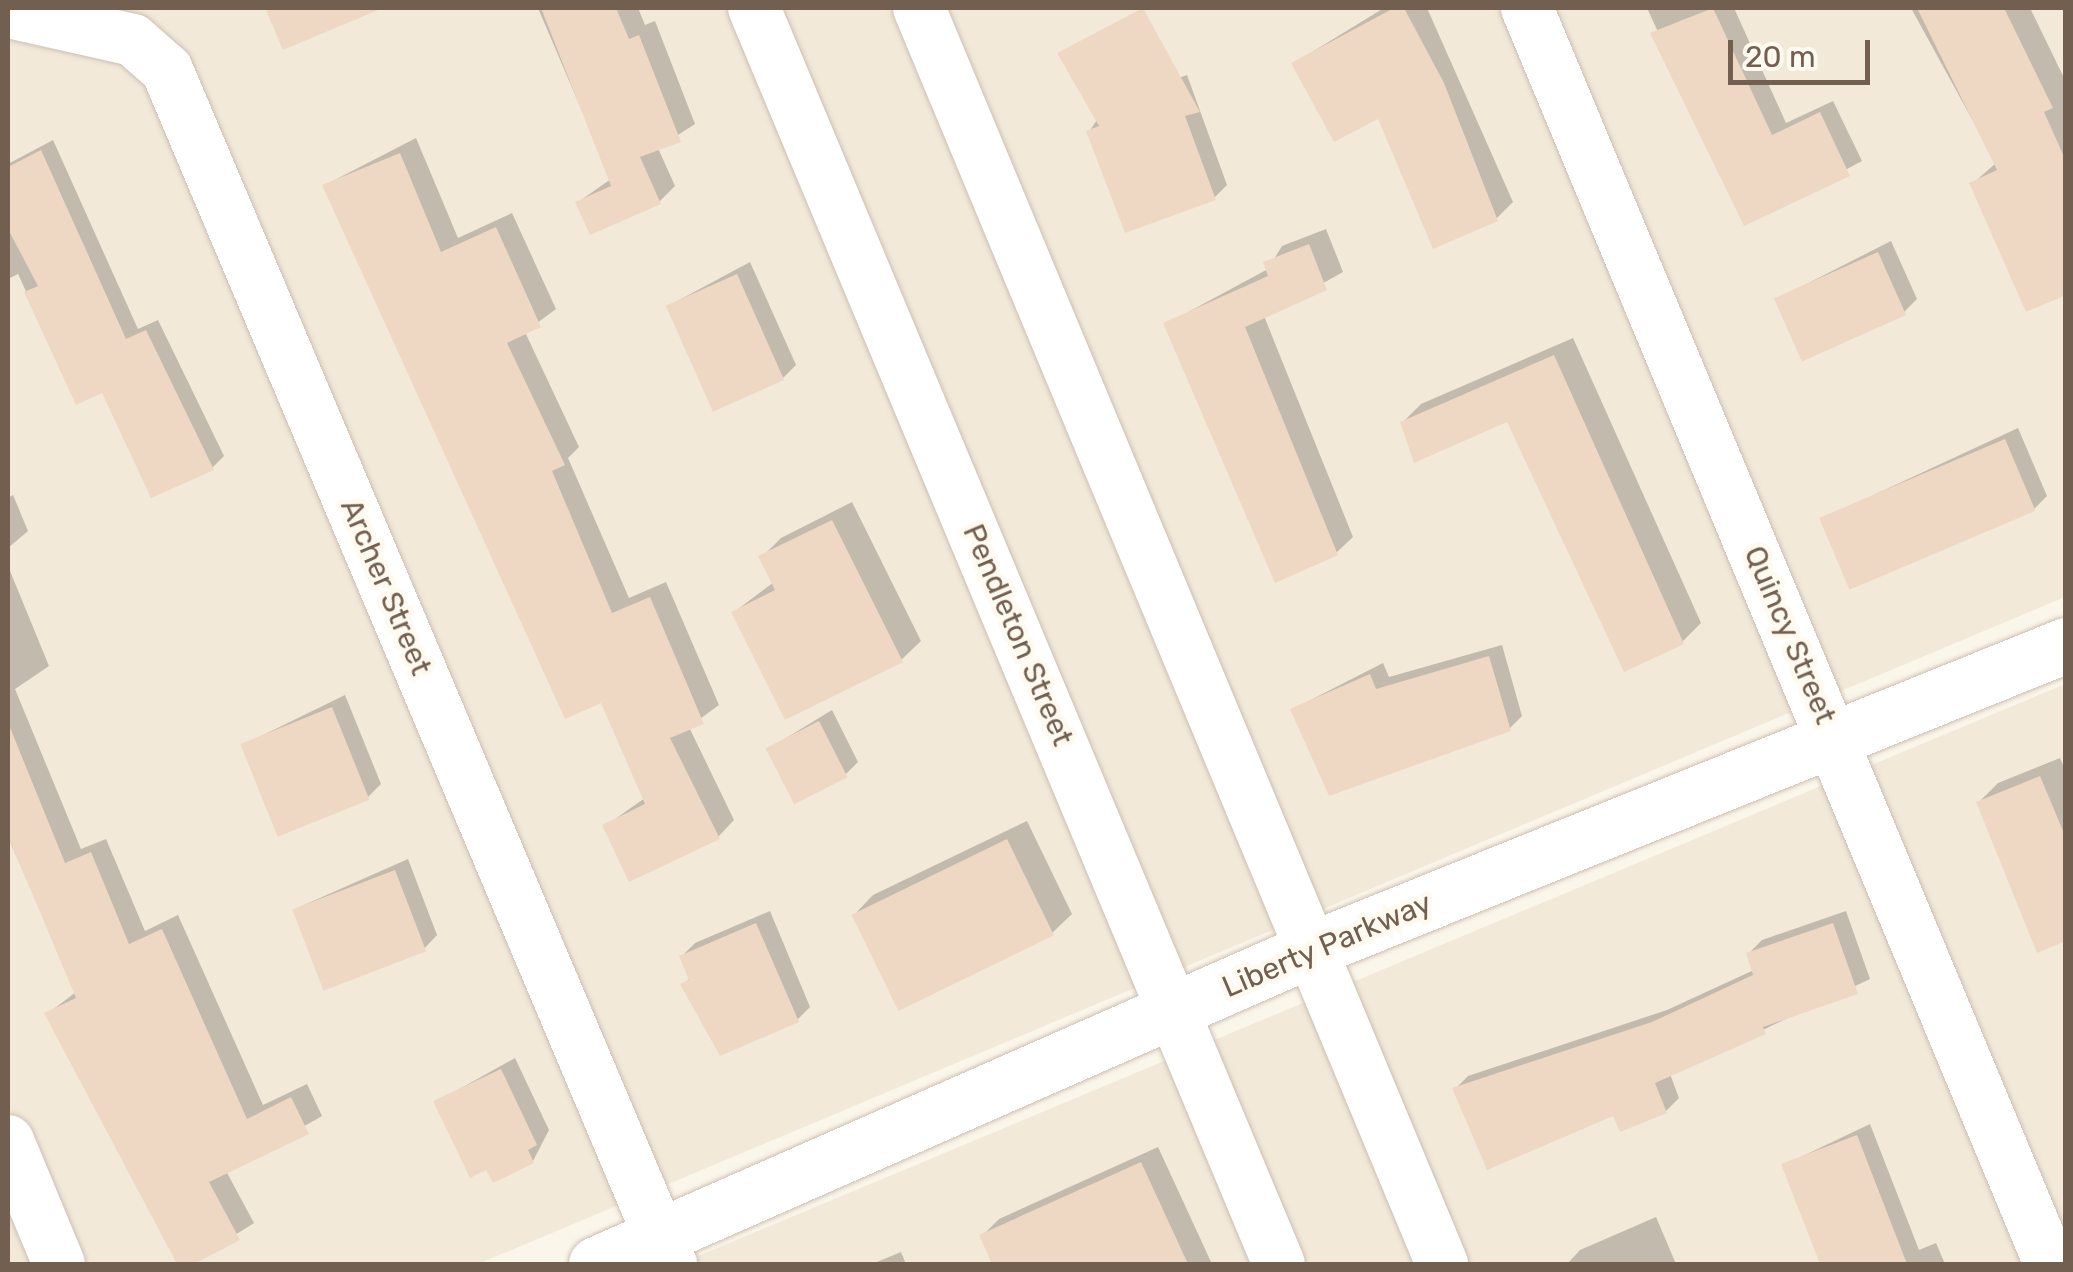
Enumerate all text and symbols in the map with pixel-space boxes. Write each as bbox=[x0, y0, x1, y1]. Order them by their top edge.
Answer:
scale bar bbox=[1733, 20, 1876, 82]
text: 20 m bbox=[1745, 39, 1816, 75]
street label: Archer Street bbox=[333, 493, 439, 681]
street label: Pendleton Street bbox=[955, 519, 1081, 751]
street label: Quincy Street bbox=[1736, 540, 1844, 730]
street label: Liberty Parkway bbox=[1217, 885, 1437, 1005]

